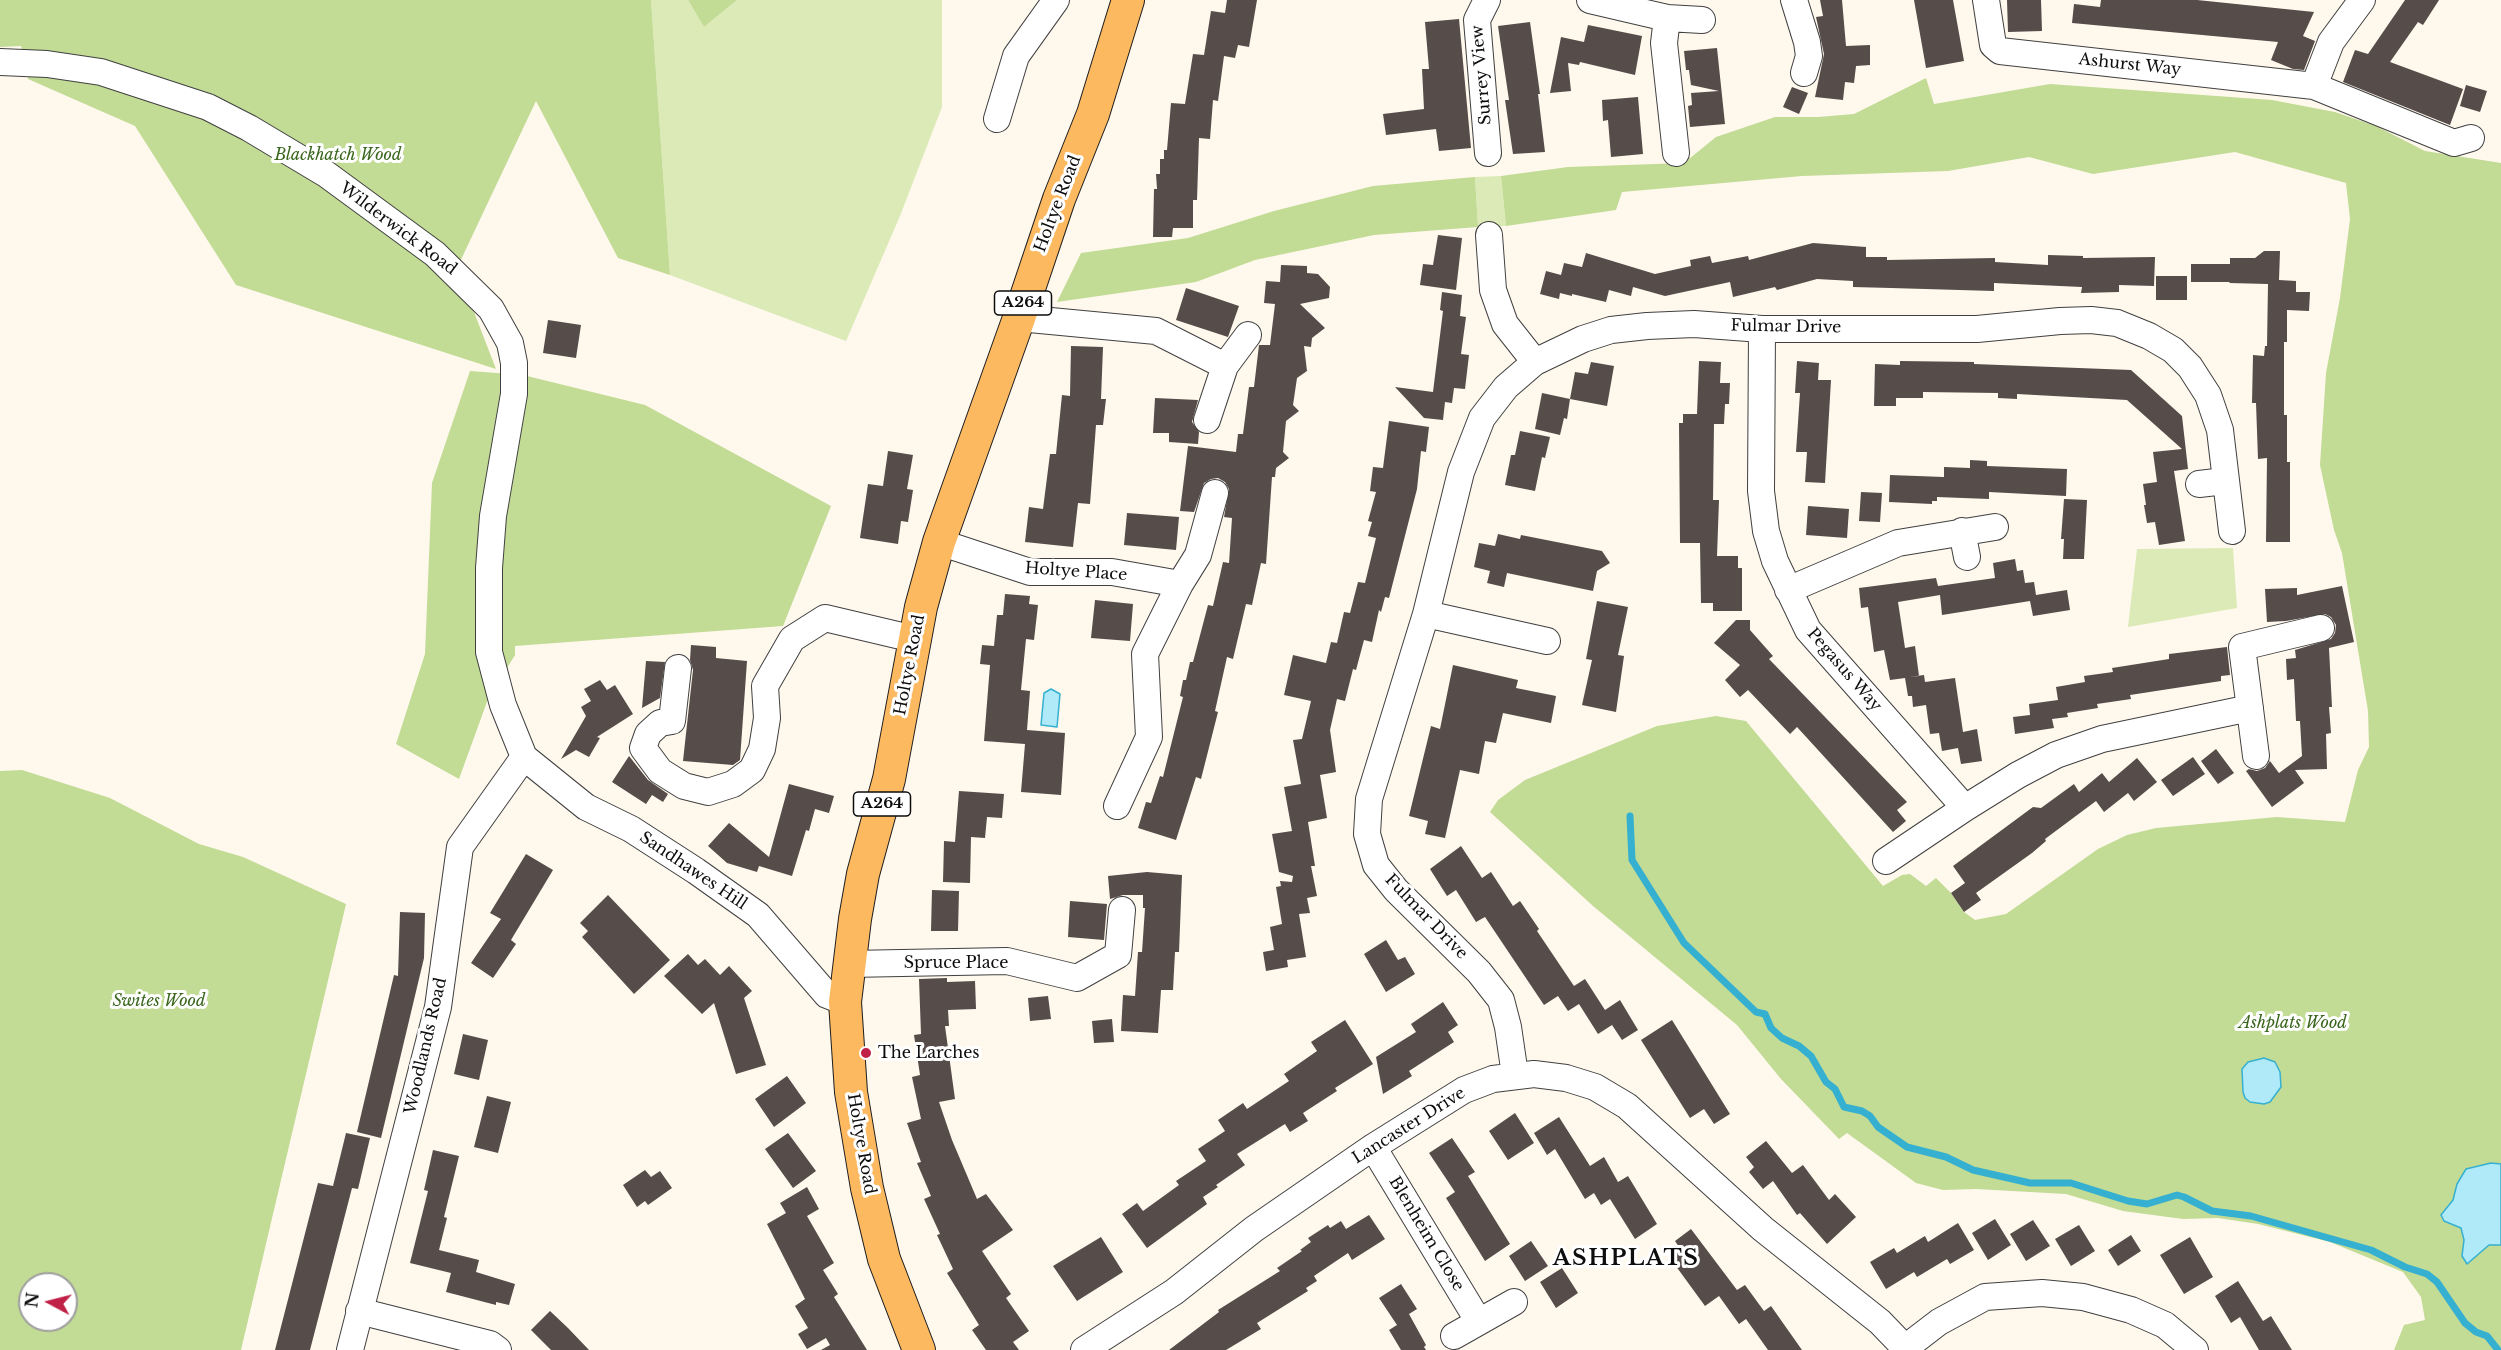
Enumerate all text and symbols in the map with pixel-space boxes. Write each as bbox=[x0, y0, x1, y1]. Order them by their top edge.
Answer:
street label: Surrey View bbox=[1468, 24, 1496, 126]
street label: Ashurst Way bbox=[2078, 50, 2182, 80]
park label: Blackhatch Wood bbox=[274, 145, 402, 165]
street label: Holtye Road bbox=[1031, 153, 1085, 255]
street label: Wilderwick Road bbox=[336, 179, 460, 279]
road number: A264 bbox=[994, 291, 1052, 315]
street label: Fulmar Drive bbox=[1731, 316, 1841, 338]
street label: Holtye Place bbox=[1024, 559, 1128, 585]
street label: Holtye Road bbox=[891, 613, 929, 717]
street label: Pegasus Way bbox=[1803, 624, 1885, 716]
road number: A264 bbox=[854, 792, 910, 816]
street label: Sandhawes Hill bbox=[636, 828, 750, 914]
street label: Fulmar Drive bbox=[1381, 871, 1471, 963]
street label: Spruce Place bbox=[904, 953, 1008, 973]
street label: Woodlands Road bbox=[401, 976, 451, 1116]
park label: Swites Wood bbox=[112, 991, 206, 1011]
park label: Ashplats Wood bbox=[2239, 1013, 2347, 1033]
place label: The Larches bbox=[878, 1043, 980, 1063]
marker: The Larches bbox=[859, 1046, 873, 1060]
street label: Lancaster Drive bbox=[1349, 1084, 1469, 1168]
street label: Holtye Road bbox=[843, 1092, 879, 1196]
street label: Blenheim Close bbox=[1384, 1173, 1468, 1295]
district label: ASHPLATS bbox=[1553, 1246, 1699, 1272]
north arrow bbox=[18, 1272, 78, 1332]
text: N bbox=[21, 1291, 43, 1309]

